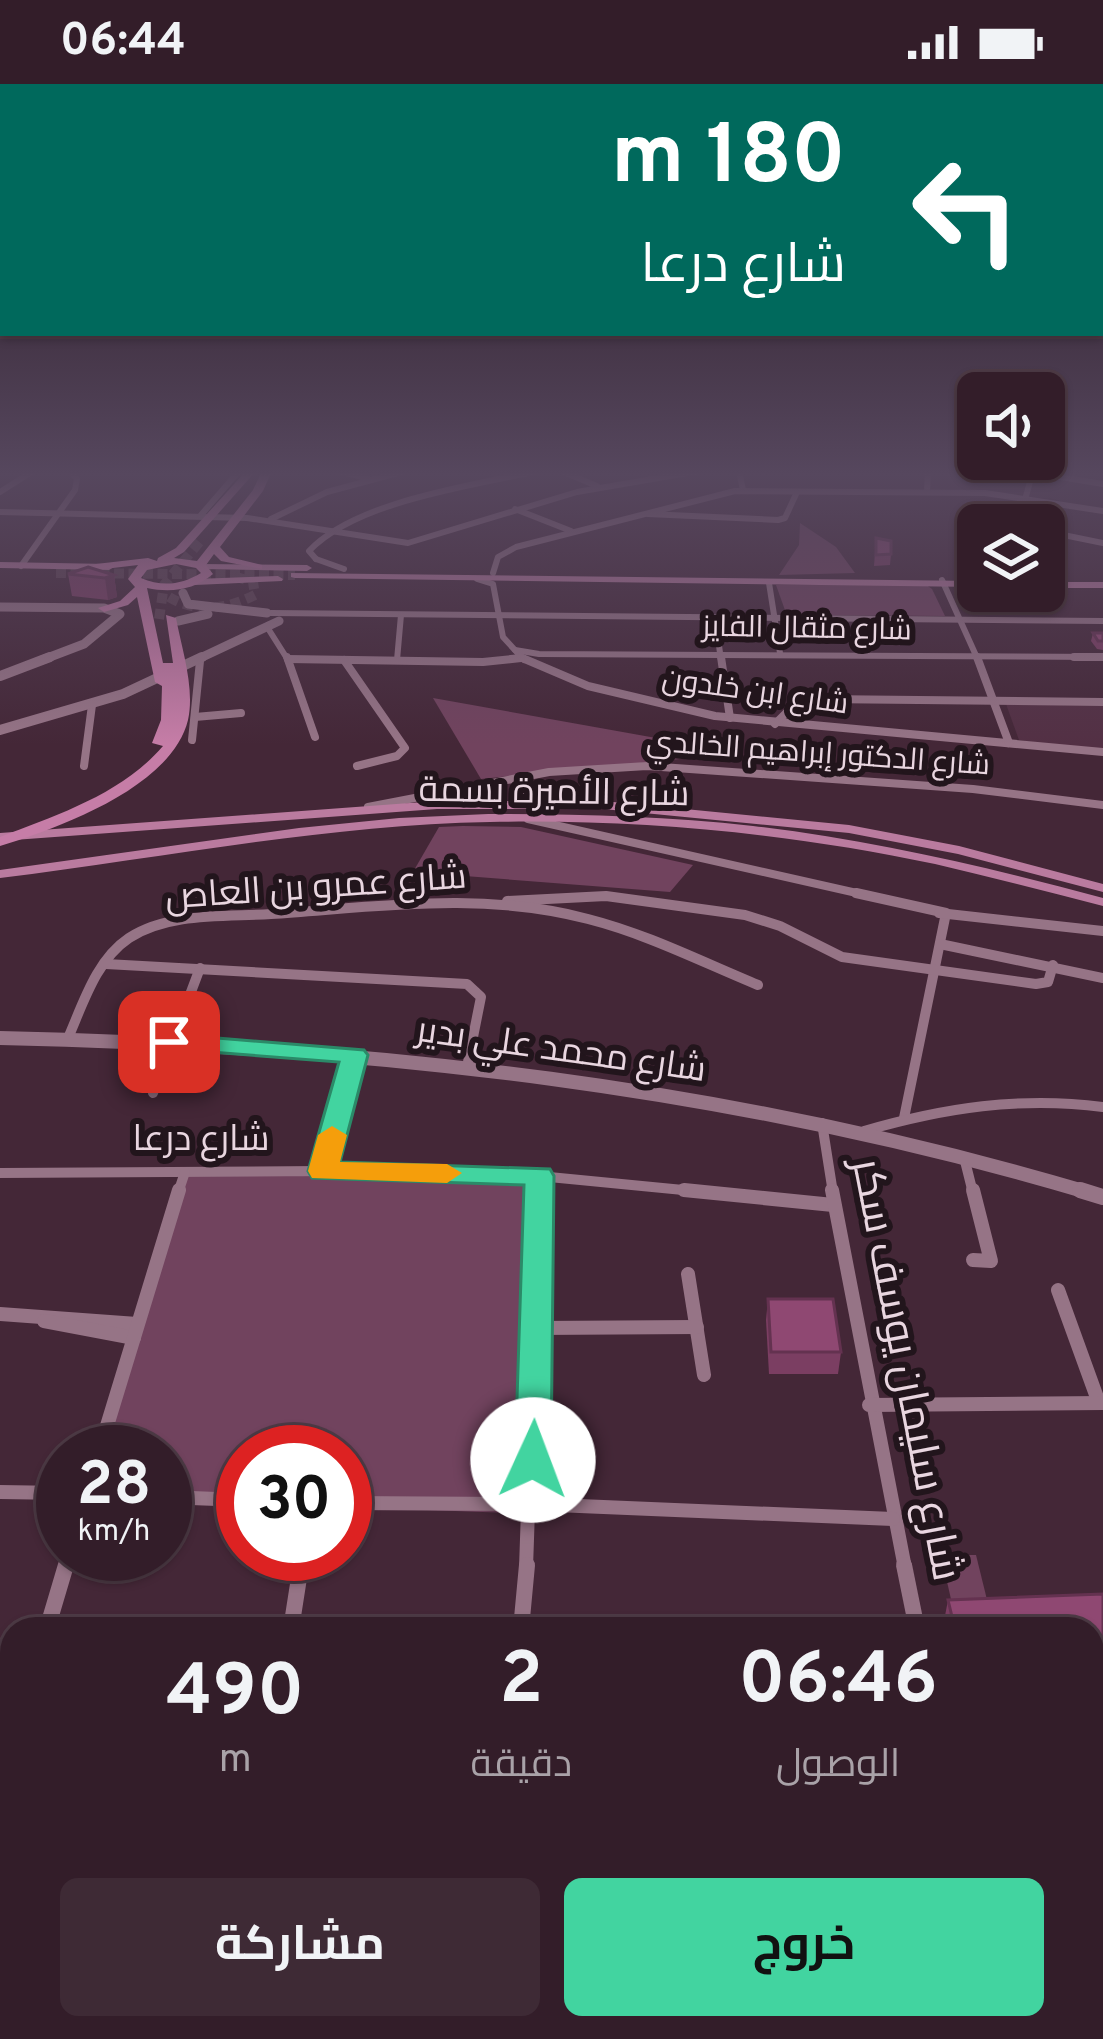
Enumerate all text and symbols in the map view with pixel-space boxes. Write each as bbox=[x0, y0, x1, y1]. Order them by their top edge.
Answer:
text: 06:44 bbox=[60, 14, 186, 71]
text: 180 m bbox=[611, 107, 846, 213]
icon: left bbox=[888, 132, 1044, 288]
text: شارع درعا bbox=[641, 233, 846, 302]
map controls bbox=[957, 372, 1065, 612]
button: sound bbox=[957, 372, 1065, 480]
button: layers bbox=[957, 504, 1065, 612]
street label: شارع مثقال الفايز bbox=[700, 610, 912, 650]
street label: شارع ابن خلدون bbox=[660, 662, 850, 724]
street label: شارع الدكتور إبراهيم الخالدي bbox=[645, 725, 991, 787]
street label: شارع الأميرة بسمة bbox=[418, 769, 690, 819]
street label: شارع عمرو بن العاص bbox=[164, 856, 468, 922]
pin bbox=[118, 991, 220, 1093]
icon: arrive bbox=[136, 1009, 202, 1075]
street label: شارع محمد علي بدير bbox=[411, 1009, 709, 1097]
street label: شارع درعا bbox=[133, 1118, 269, 1164]
street label: شارع سليمان يوسف سكر bbox=[837, 1152, 971, 1586]
position arrow bbox=[470, 1397, 596, 1523]
speed limit sign: 30 bbox=[216, 1425, 372, 1581]
text: 28 bbox=[77, 1450, 151, 1526]
text: km/h bbox=[78, 1514, 150, 1551]
text: 2 bbox=[499, 1637, 543, 1729]
text: 06:46 bbox=[738, 1637, 938, 1729]
text: 490 bbox=[166, 1649, 304, 1741]
text: m bbox=[219, 1737, 252, 1786]
text: دقيقة bbox=[471, 1742, 572, 1791]
text: الوصول bbox=[776, 1742, 900, 1791]
button: مشاركة bbox=[60, 1878, 540, 2016]
button: خروج bbox=[564, 1878, 1044, 2016]

